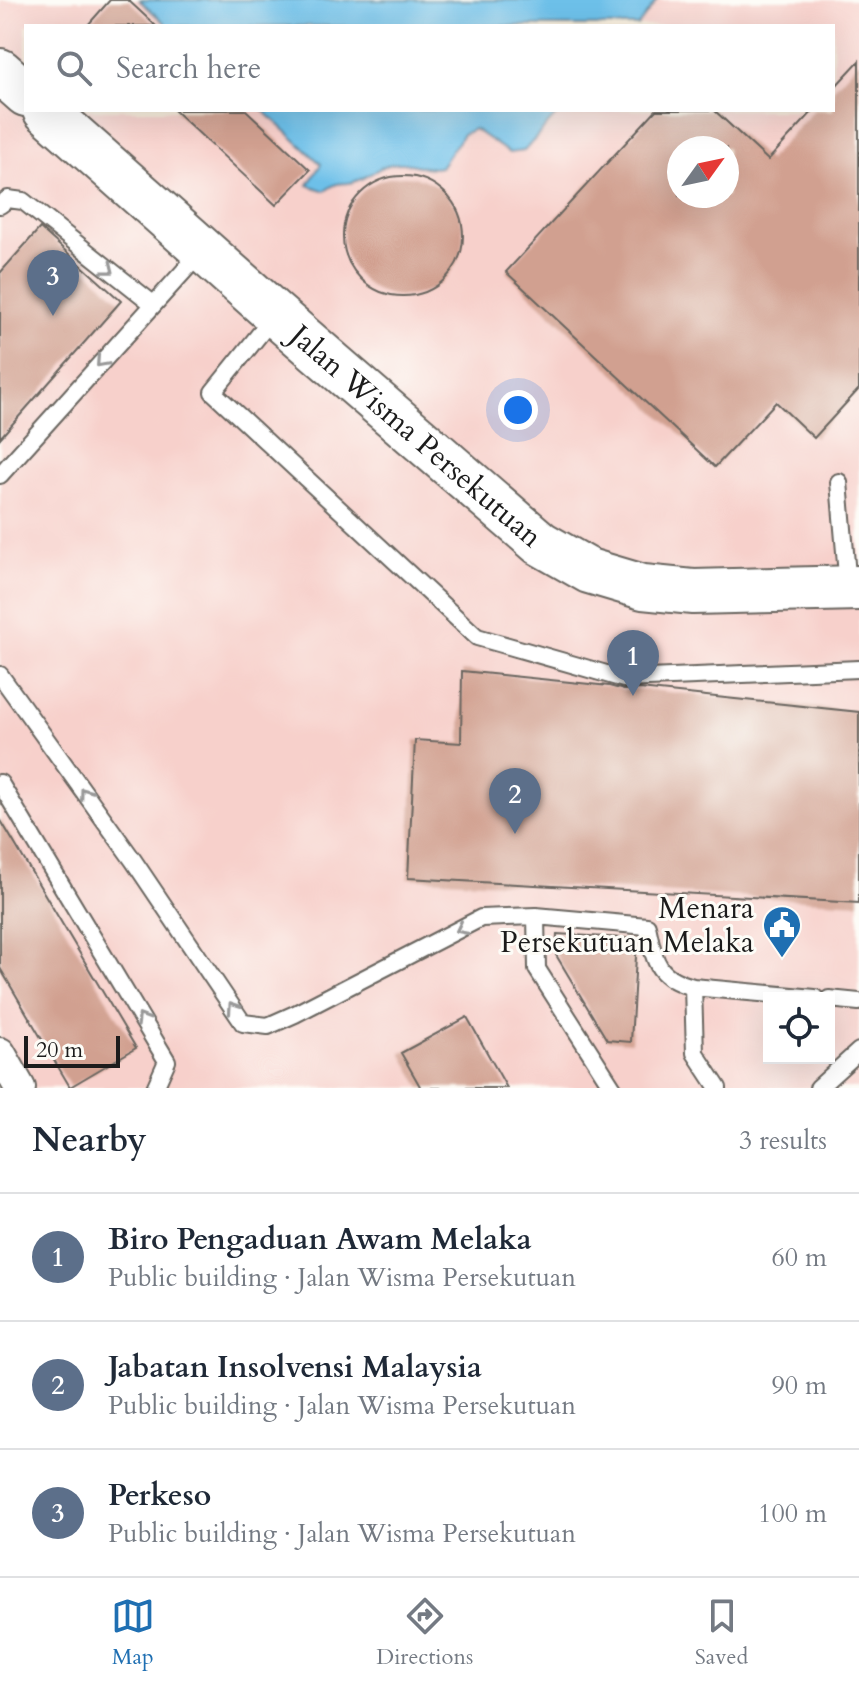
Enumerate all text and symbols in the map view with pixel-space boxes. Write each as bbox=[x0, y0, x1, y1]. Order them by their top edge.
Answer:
search box bbox=[24, 24, 835, 112]
icon: search bbox=[52, 46, 96, 90]
text: Search here bbox=[116, 48, 261, 89]
north arrow bbox=[667, 136, 739, 208]
pin: 3 bbox=[27, 250, 79, 316]
one-way arrow bbox=[99, 259, 114, 274]
street label: Jalan Wisma Persekutuan bbox=[278, 313, 551, 557]
one-way arrow bbox=[95, 353, 110, 367]
your location bbox=[498, 390, 538, 430]
pin: 1 bbox=[607, 630, 659, 696]
pin: 2 bbox=[489, 768, 541, 834]
one-way arrow bbox=[80, 787, 95, 802]
place label: Menara Persekutuan Melaka bbox=[500, 888, 754, 963]
public building icon: Menara Persekutuan Melaka bbox=[761, 904, 803, 959]
one-way arrow bbox=[455, 919, 469, 934]
map controls bbox=[763, 992, 835, 1064]
button: locate bbox=[763, 992, 835, 1064]
one-way arrow bbox=[228, 1002, 243, 1016]
one-way arrow bbox=[137, 1013, 152, 1028]
scale bar bbox=[24, 1032, 120, 1068]
text: 20 m bbox=[36, 1035, 83, 1065]
text: Nearby bbox=[32, 1117, 147, 1163]
text: 3 results bbox=[739, 1123, 827, 1158]
text: Biro Pengaduan Awam Melaka bbox=[108, 1219, 532, 1260]
text: 1 bbox=[51, 1240, 65, 1275]
text: 60 m bbox=[771, 1240, 827, 1275]
text: Public building · Jalan Wisma Persekutuan bbox=[108, 1260, 576, 1295]
text: Jabatan Insolvensi Malaysia bbox=[108, 1347, 482, 1388]
text: 2 bbox=[51, 1368, 65, 1403]
text: 90 m bbox=[771, 1368, 827, 1403]
text: Public building · Jalan Wisma Persekutuan bbox=[108, 1388, 576, 1423]
text: Perkeso bbox=[108, 1475, 211, 1516]
text: 3 bbox=[51, 1496, 65, 1531]
text: 100 m bbox=[758, 1496, 827, 1531]
text: Public building · Jalan Wisma Persekutuan bbox=[108, 1516, 576, 1551]
tab: Map bbox=[111, 1594, 155, 1672]
tab: Directions bbox=[376, 1594, 473, 1672]
tab: Saved bbox=[695, 1594, 748, 1672]

